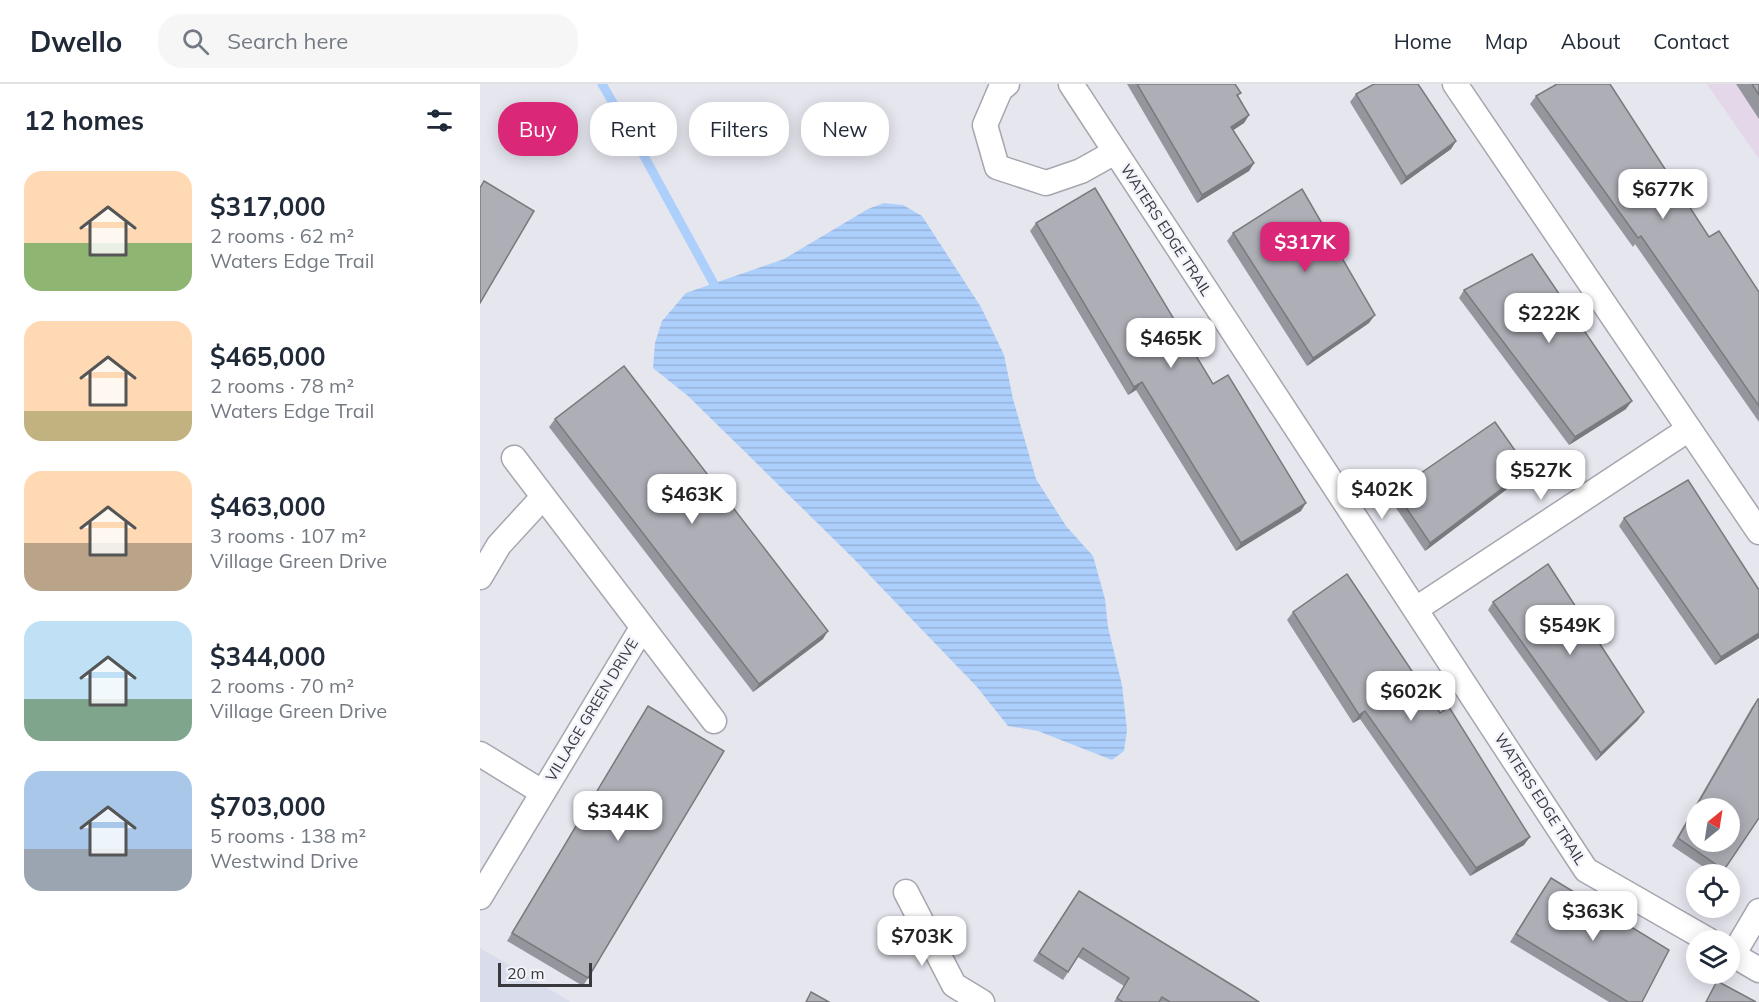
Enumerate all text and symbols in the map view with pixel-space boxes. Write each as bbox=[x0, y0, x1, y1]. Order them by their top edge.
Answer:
search box bbox=[158, 14, 578, 68]
text: Dwello bbox=[30, 24, 122, 59]
icon: search bbox=[179, 25, 212, 58]
text: Search here bbox=[227, 27, 348, 55]
text: Home bbox=[1394, 28, 1452, 54]
text: Map bbox=[1485, 28, 1528, 54]
text: About bbox=[1561, 28, 1620, 54]
text: Contact bbox=[1653, 28, 1729, 54]
chip: Buy bbox=[498, 102, 578, 156]
chip: Rent bbox=[590, 102, 677, 156]
chip: Filters bbox=[689, 102, 789, 156]
chip: New bbox=[801, 102, 889, 156]
text: 12 homes bbox=[24, 104, 144, 137]
icon: filters bbox=[423, 104, 456, 137]
street label: WATERS EDGE TRAIL bbox=[1117, 160, 1216, 299]
pin: $677K bbox=[1621, 169, 1705, 220]
text: $677K bbox=[1632, 176, 1694, 201]
text: $317,000 bbox=[210, 190, 326, 223]
icon: home bbox=[72, 195, 144, 267]
pin: $317K bbox=[1263, 222, 1347, 273]
text: 2 rooms · 62 m² bbox=[210, 223, 354, 248]
text: $317K bbox=[1274, 229, 1336, 254]
text: Waters Edge Trail bbox=[210, 248, 374, 273]
pin: $222K bbox=[1507, 293, 1591, 344]
text: $222K bbox=[1518, 300, 1580, 325]
pin: $465K bbox=[1129, 318, 1213, 369]
text: $465K bbox=[1140, 325, 1202, 350]
text: $465,000 bbox=[210, 340, 326, 373]
icon: home bbox=[72, 345, 144, 417]
text: 2 rooms · 78 m² bbox=[210, 373, 354, 398]
text: Waters Edge Trail bbox=[210, 398, 374, 423]
pin: $527K bbox=[1499, 450, 1583, 501]
text: $527K bbox=[1510, 457, 1572, 482]
pin: $402K bbox=[1340, 469, 1424, 520]
pin: $463K bbox=[650, 474, 734, 525]
text: $402K bbox=[1351, 476, 1413, 501]
text: $463K bbox=[661, 481, 723, 506]
text: $463,000 bbox=[210, 490, 326, 523]
icon: home bbox=[72, 495, 144, 567]
text: 3 rooms · 107 m² bbox=[210, 523, 366, 548]
text: Village Green Drive bbox=[210, 548, 387, 573]
pin: $549K bbox=[1528, 605, 1612, 656]
text: $549K bbox=[1539, 612, 1601, 637]
street label: VILLAGE GREEN DRIVE bbox=[541, 634, 642, 785]
text: $344,000 bbox=[210, 640, 326, 673]
icon: home bbox=[72, 645, 144, 717]
pin: $602K bbox=[1369, 671, 1453, 722]
text: 2 rooms · 70 m² bbox=[210, 673, 354, 698]
text: $602K bbox=[1380, 678, 1442, 703]
text: Village Green Drive bbox=[210, 698, 387, 723]
street label: WATERS EDGE TRAIL bbox=[1491, 729, 1590, 868]
text: $703,000 bbox=[210, 790, 326, 823]
pin: $344K bbox=[576, 791, 660, 842]
icon: home bbox=[72, 795, 144, 867]
text: $344K bbox=[587, 798, 649, 823]
north arrow bbox=[1686, 798, 1740, 852]
map controls bbox=[1686, 798, 1740, 984]
text: 5 rooms · 138 m² bbox=[210, 823, 366, 848]
text: Westwind Drive bbox=[210, 848, 358, 873]
button: locate bbox=[1686, 864, 1740, 918]
pin: $363K bbox=[1551, 891, 1635, 942]
text: $363K bbox=[1562, 898, 1624, 923]
pin: $703K bbox=[880, 916, 964, 967]
text: $703K bbox=[891, 923, 953, 948]
button: layers bbox=[1686, 930, 1740, 984]
scale bar bbox=[498, 960, 592, 988]
text: 20 m bbox=[507, 963, 544, 983]

